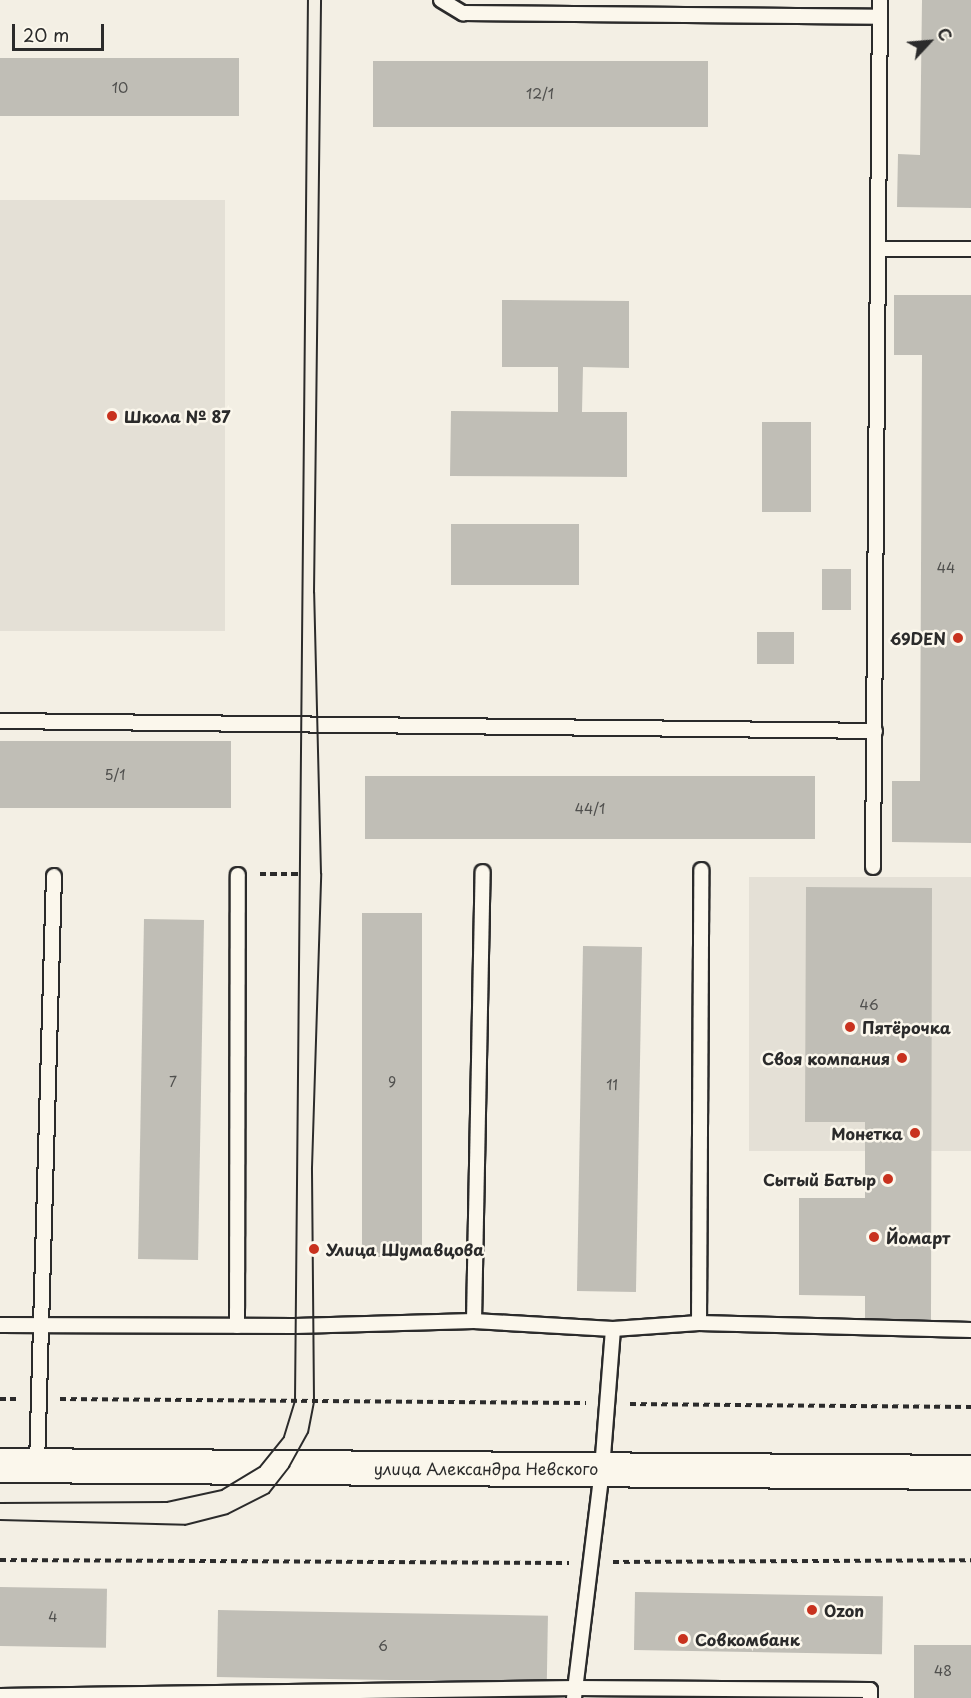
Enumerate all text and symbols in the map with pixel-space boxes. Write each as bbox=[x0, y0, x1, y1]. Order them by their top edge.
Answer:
scale bar bbox=[15, 12, 106, 50]
north arrow bbox=[899, 12, 959, 72]
text: 20 m bbox=[23, 21, 69, 48]
text: С bbox=[932, 23, 959, 45]
house number: 10 bbox=[112, 80, 128, 96]
house number: 12/1 bbox=[526, 86, 554, 102]
place label: Школа № 87 bbox=[124, 406, 231, 426]
marker: Школа № 87 bbox=[105, 409, 119, 423]
house number: 44 bbox=[937, 560, 955, 576]
place label: 69DEN bbox=[890, 628, 946, 648]
marker: 69DEN bbox=[951, 631, 965, 645]
house number: 5/1 bbox=[104, 767, 126, 783]
house number: 44/1 bbox=[575, 801, 605, 817]
house number: 46 bbox=[859, 997, 879, 1013]
place label: Пятёрочка bbox=[862, 1017, 951, 1037]
marker: Пятёрочка bbox=[843, 1020, 857, 1034]
place label: Своя компания bbox=[762, 1048, 890, 1068]
marker: Своя компания bbox=[895, 1051, 909, 1065]
house number: 7 bbox=[169, 1074, 177, 1090]
house number: 9 bbox=[388, 1074, 396, 1090]
house number: 11 bbox=[606, 1077, 618, 1093]
place label: Монетка bbox=[831, 1123, 903, 1143]
marker: Монетка bbox=[908, 1126, 922, 1140]
place label: Сытый Батыр bbox=[763, 1169, 876, 1189]
marker: Сытый Батыр bbox=[881, 1172, 895, 1186]
place label: Йомарт bbox=[886, 1227, 950, 1247]
marker: Йомарт bbox=[867, 1230, 881, 1244]
place label: Улица Шумавцова bbox=[326, 1239, 485, 1259]
marker: Улица Шумавцова bbox=[307, 1242, 321, 1256]
street label: улица Александра Невского bbox=[373, 1458, 599, 1478]
place label: Ozon bbox=[824, 1600, 864, 1620]
marker: Ozon bbox=[805, 1603, 819, 1617]
house number: 4 bbox=[48, 1609, 58, 1625]
place label: Совкомбанк bbox=[695, 1629, 800, 1649]
marker: Совкомбанк bbox=[676, 1632, 690, 1646]
house number: 6 bbox=[378, 1638, 388, 1654]
house number: 48 bbox=[934, 1663, 952, 1679]

